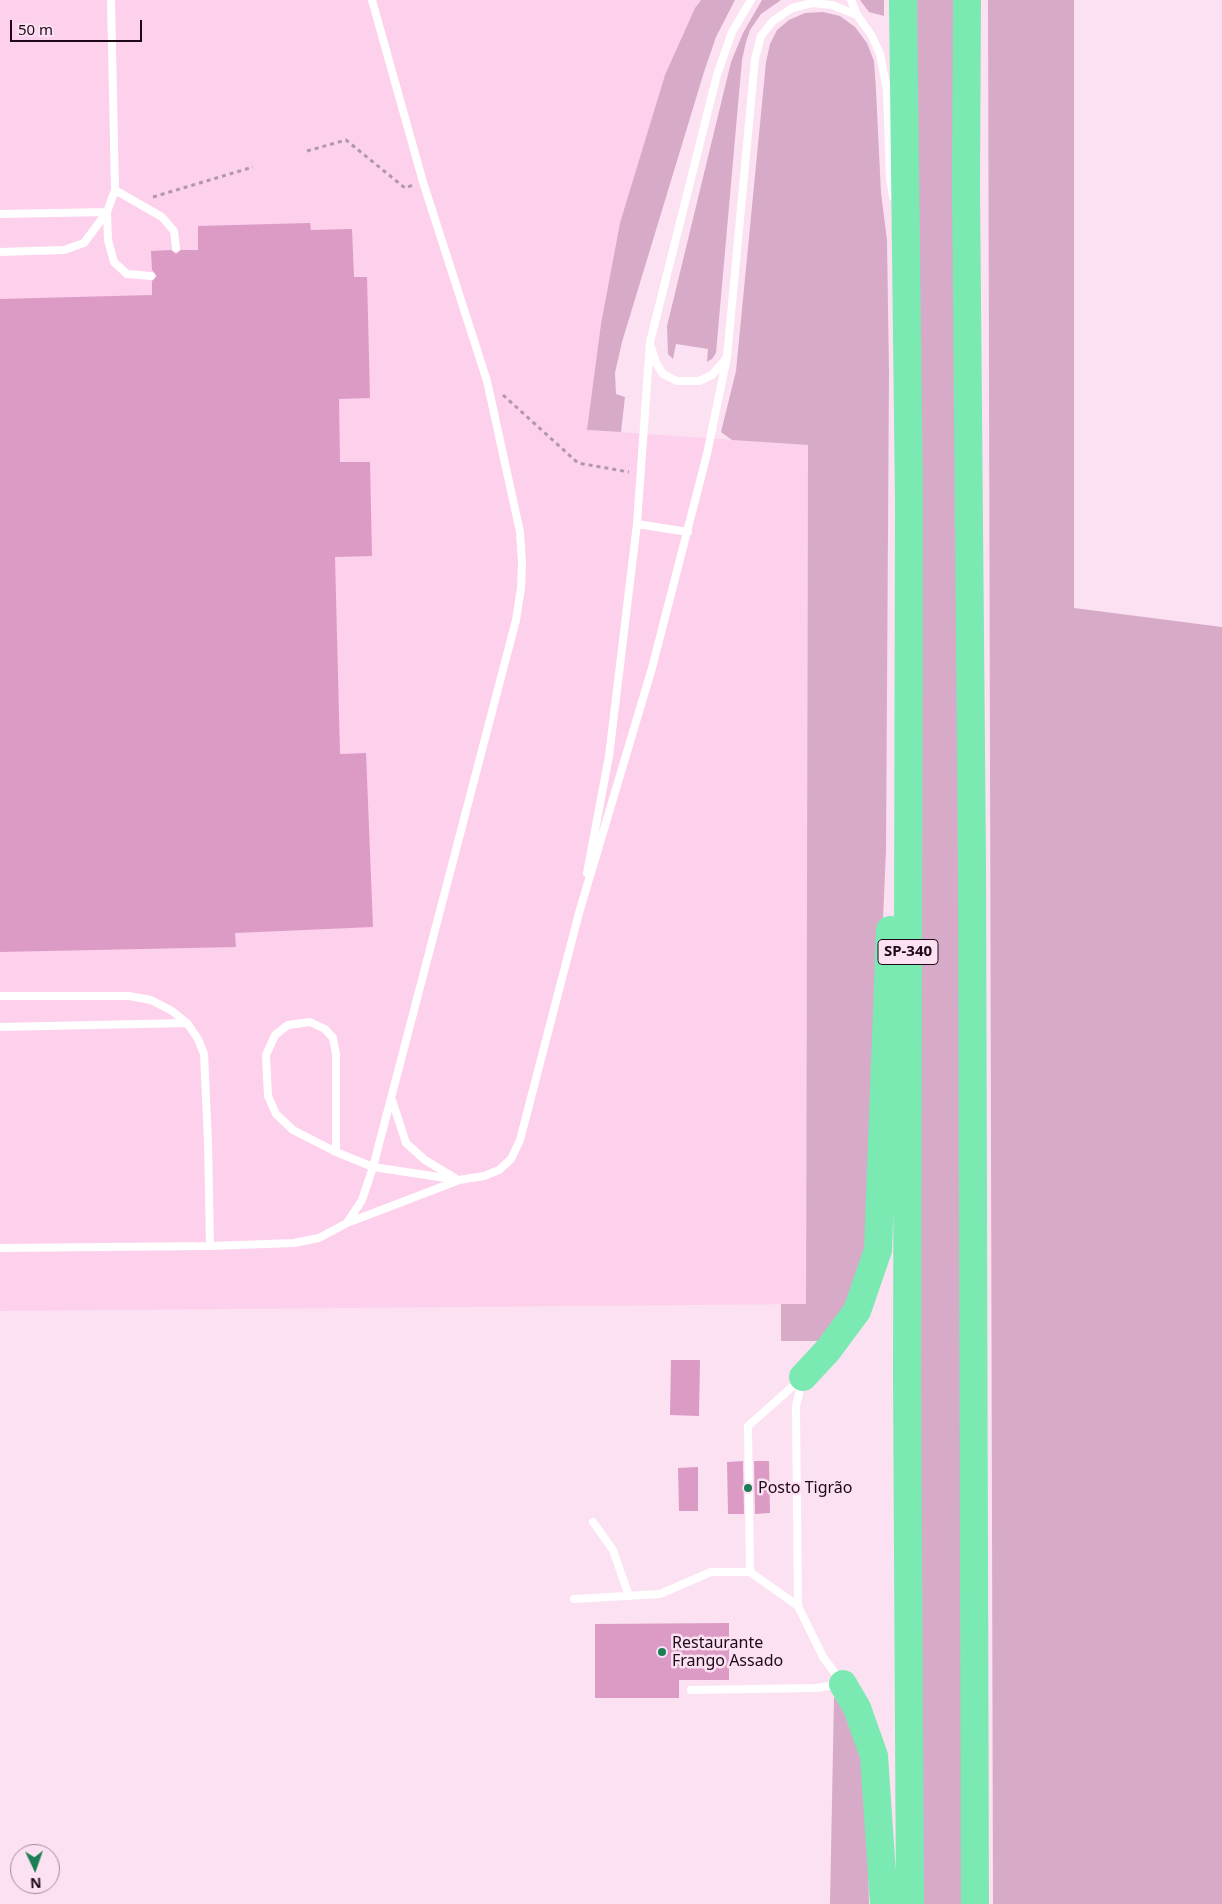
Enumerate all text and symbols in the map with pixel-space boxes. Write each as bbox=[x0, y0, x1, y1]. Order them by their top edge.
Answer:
scale bar bbox=[12, 10, 145, 42]
text: 50 m bbox=[18, 19, 53, 39]
road number: SP-340 bbox=[878, 940, 938, 964]
place label: Posto Tigrão bbox=[758, 1478, 852, 1498]
marker: Posto Tigrão bbox=[742, 1482, 754, 1494]
place label: Restaurante Frango Assado bbox=[672, 1633, 783, 1671]
marker: Restaurante Frango Assado bbox=[656, 1646, 668, 1658]
north arrow bbox=[10, 1844, 60, 1894]
text: N bbox=[30, 1874, 42, 1893]

